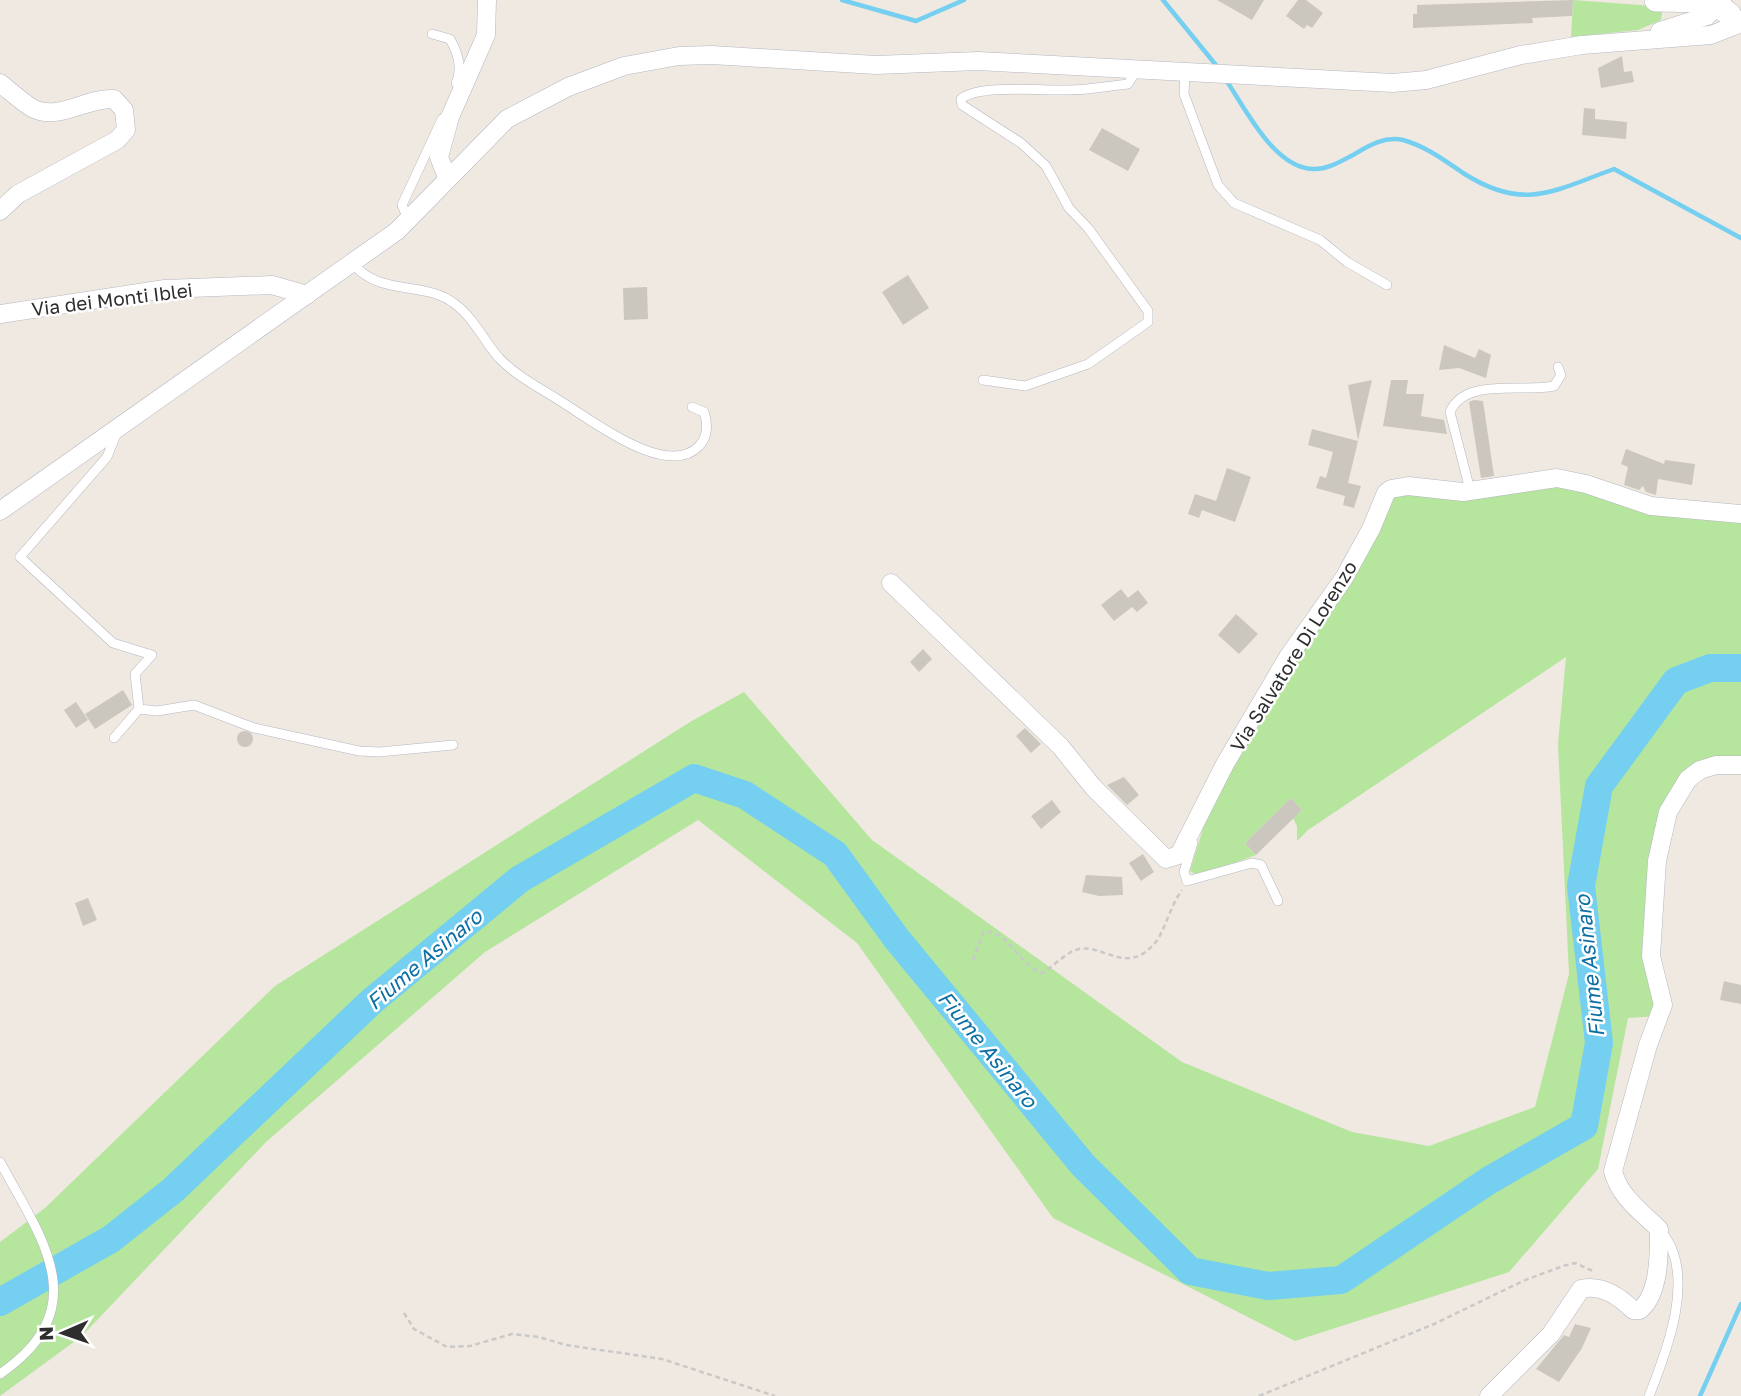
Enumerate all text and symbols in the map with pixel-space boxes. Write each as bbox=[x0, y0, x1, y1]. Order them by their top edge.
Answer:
street label: Via dei Monti Iblei bbox=[30, 278, 194, 320]
street label: Via Salvatore Di Lorenzo bbox=[1225, 556, 1361, 756]
water label: Fiume Asinaro bbox=[1568, 892, 1609, 1038]
water label: Fiume Asinaro bbox=[361, 902, 488, 1015]
water label: Fiume Asinaro bbox=[933, 985, 1044, 1114]
north arrow bbox=[28, 1298, 98, 1368]
text: N bbox=[34, 1326, 57, 1341]

